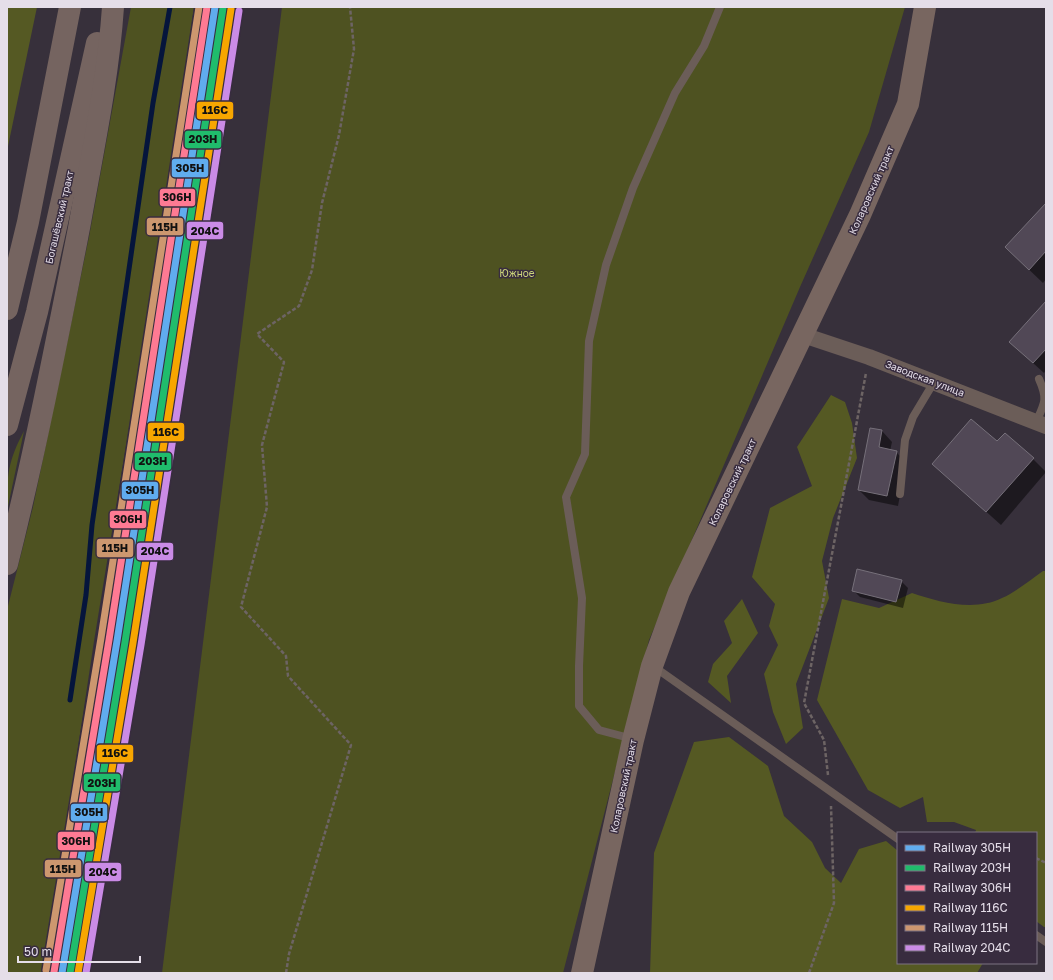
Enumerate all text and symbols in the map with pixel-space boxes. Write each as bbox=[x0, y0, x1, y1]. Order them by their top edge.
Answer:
line badge: 116С bbox=[196, 101, 234, 120]
text: 116С bbox=[202, 103, 228, 116]
line badge: 203Н bbox=[184, 130, 222, 149]
text: 203Н bbox=[189, 132, 217, 145]
street label: Коларовский тракт bbox=[846, 144, 896, 236]
line badge: 305Н bbox=[171, 158, 209, 178]
text: 305Н bbox=[176, 161, 204, 174]
street label: Богашёвский тракт bbox=[42, 169, 76, 265]
line badge: 306Н bbox=[159, 188, 196, 207]
text: 306Н bbox=[162, 190, 192, 203]
line badge: 115Н bbox=[146, 217, 184, 236]
text: 115Н bbox=[152, 220, 178, 233]
line badge: 204С bbox=[186, 221, 224, 240]
text: 204С bbox=[191, 224, 219, 237]
park label: Южное bbox=[499, 267, 535, 279]
street label: Заводская улица bbox=[884, 357, 966, 399]
line badge: 116С bbox=[147, 422, 185, 442]
text: 116С bbox=[153, 425, 179, 438]
street label: Коларовский тракт bbox=[706, 436, 758, 527]
line badge: 203Н bbox=[134, 452, 172, 471]
text: 203Н bbox=[139, 454, 167, 467]
line badge: 305Н bbox=[121, 481, 159, 500]
text: 305Н bbox=[126, 483, 154, 496]
line badge: 306Н bbox=[109, 510, 147, 529]
text: 306Н bbox=[113, 512, 143, 525]
line badge: 115Н bbox=[96, 538, 134, 558]
text: 115Н bbox=[102, 541, 128, 554]
line badge: 204С bbox=[136, 542, 174, 561]
text: 204С bbox=[141, 544, 169, 557]
street label: Коларовский тракт bbox=[607, 738, 639, 834]
line badge: 116С bbox=[96, 744, 134, 763]
text: 116С bbox=[102, 746, 128, 759]
line badge: 203Н bbox=[83, 773, 121, 792]
text: 203Н bbox=[88, 776, 116, 789]
line badge: 305Н bbox=[70, 803, 108, 822]
text: 305Н bbox=[75, 805, 103, 818]
line badge: 306Н bbox=[57, 831, 95, 851]
legend bbox=[897, 832, 1037, 964]
text: 306Н bbox=[61, 834, 91, 847]
text: Railway 305Н bbox=[933, 840, 1011, 855]
line badge: 115Н bbox=[44, 859, 82, 878]
text: Railway 203Н bbox=[933, 860, 1011, 875]
text: 115Н bbox=[50, 862, 76, 875]
line badge: 204С bbox=[84, 862, 122, 882]
text: 204С bbox=[89, 865, 117, 878]
text: Railway 306Н bbox=[933, 880, 1011, 895]
text: Railway 116С bbox=[933, 900, 1008, 915]
text: Railway 115Н bbox=[933, 920, 1008, 935]
scale bar bbox=[18, 938, 140, 964]
text: Railway 204С bbox=[933, 940, 1010, 955]
text: 50 m bbox=[24, 944, 52, 959]

